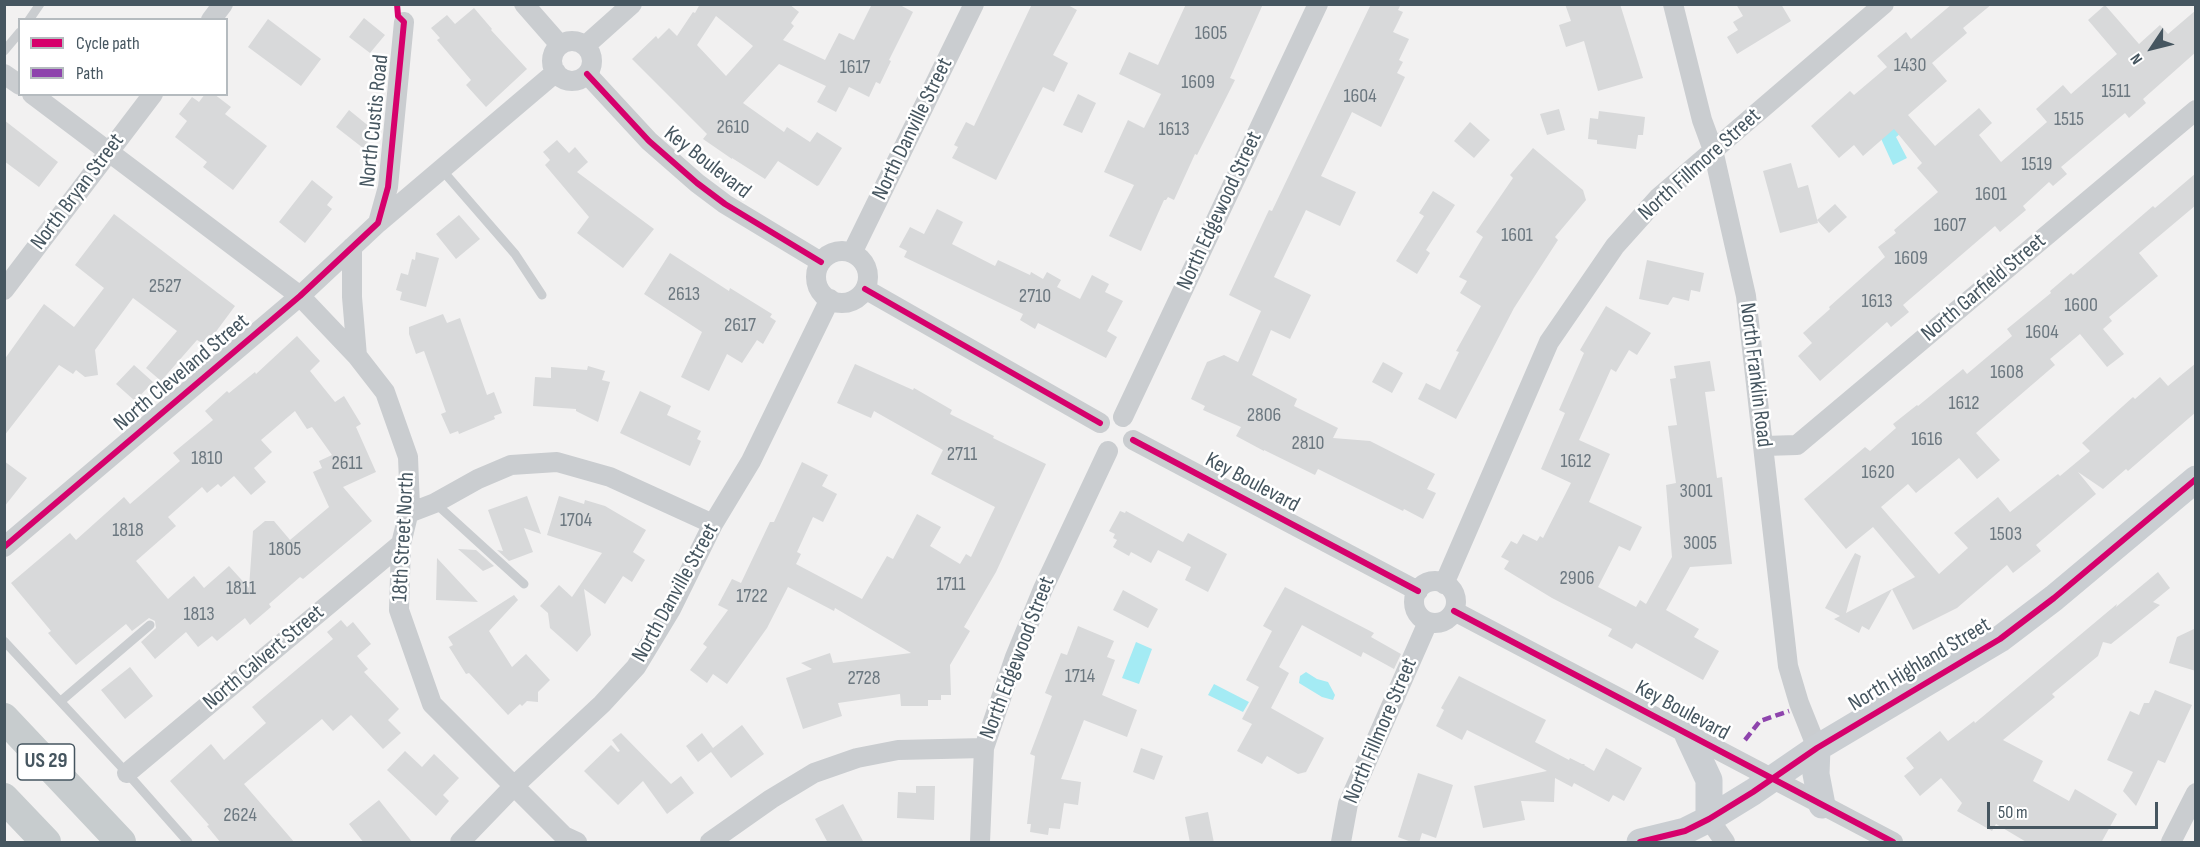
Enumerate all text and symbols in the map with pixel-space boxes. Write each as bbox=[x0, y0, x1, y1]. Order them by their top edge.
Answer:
legend bbox=[18, 18, 228, 96]
north arrow bbox=[2122, 18, 2182, 78]
house number: 1605 bbox=[1195, 22, 1227, 46]
text: Cycle path bbox=[76, 33, 140, 54]
text: N bbox=[2127, 50, 2147, 68]
street label: North Custis Road bbox=[355, 53, 395, 189]
street label: North Danville Street bbox=[867, 54, 959, 204]
house number: 1430 bbox=[1894, 54, 1926, 78]
house number: 1617 bbox=[840, 56, 870, 80]
text: Path bbox=[76, 63, 104, 84]
house number: 1609 bbox=[1181, 71, 1215, 95]
house number: 1511 bbox=[2101, 80, 2131, 104]
house number: 1604 bbox=[1343, 85, 1377, 109]
street label: North Fillmore Street bbox=[1633, 103, 1767, 227]
house number: 1515 bbox=[2054, 108, 2084, 132]
house number: 2610 bbox=[717, 116, 749, 140]
house number: 1613 bbox=[1158, 118, 1190, 142]
street label: Key Boulevard bbox=[658, 121, 756, 205]
street label: North Edgewood Street bbox=[1172, 128, 1268, 294]
street label: North Bryan Street bbox=[26, 129, 130, 255]
house number: 1519 bbox=[2022, 153, 2052, 177]
house number: 1601 bbox=[1975, 183, 2007, 207]
house number: 1607 bbox=[1934, 214, 1966, 238]
house number: 1601 bbox=[1501, 224, 1533, 248]
street label: North Garfield Street bbox=[1916, 228, 2052, 348]
house number: 1609 bbox=[1894, 247, 1928, 271]
house number: 2527 bbox=[149, 275, 181, 299]
house number: 2613 bbox=[668, 283, 700, 307]
house number: 2710 bbox=[1019, 285, 1051, 309]
house number: 1613 bbox=[1861, 290, 1893, 314]
house number: 1600 bbox=[2064, 294, 2098, 318]
street label: North Franklin Road bbox=[1733, 301, 1777, 449]
street label: North Cleveland Street bbox=[109, 309, 255, 437]
house number: 2617 bbox=[724, 314, 756, 338]
house number: 1604 bbox=[2025, 321, 2059, 345]
house number: 1608 bbox=[1990, 361, 2024, 385]
house number: 1612 bbox=[1948, 392, 1980, 416]
house number: 2806 bbox=[1247, 404, 1281, 428]
house number: 1616 bbox=[1911, 428, 1943, 452]
house number: 2810 bbox=[1292, 432, 1324, 456]
house number: 2711 bbox=[947, 443, 977, 467]
house number: 1810 bbox=[191, 447, 223, 471]
street label: Key Boulevard bbox=[1200, 447, 1304, 519]
house number: 1612 bbox=[1560, 450, 1592, 474]
house number: 2611 bbox=[332, 452, 362, 476]
house number: 1620 bbox=[1861, 461, 1895, 485]
street label: 18th Street North bbox=[387, 471, 421, 603]
house number: 3001 bbox=[1679, 480, 1713, 504]
house number: 1704 bbox=[560, 509, 592, 533]
house number: 1818 bbox=[112, 519, 144, 543]
street label: North Danville Street bbox=[627, 519, 725, 667]
house number: 1503 bbox=[1990, 523, 2022, 547]
house number: 3005 bbox=[1683, 532, 1717, 556]
house number: 1805 bbox=[269, 538, 301, 562]
house number: 2906 bbox=[1560, 567, 1594, 591]
house number: 1711 bbox=[936, 573, 966, 597]
street label: North Edgewood Street bbox=[975, 573, 1061, 743]
house number: 1811 bbox=[226, 577, 256, 601]
house number: 1722 bbox=[736, 585, 768, 609]
street label: North Calvert Street bbox=[198, 600, 330, 716]
house number: 1813 bbox=[183, 603, 215, 627]
street label: North Highland Street bbox=[1844, 612, 1996, 718]
street label: North Fillmore Street bbox=[1338, 654, 1424, 808]
house number: 1714 bbox=[1065, 665, 1095, 689]
house number: 2728 bbox=[847, 667, 881, 691]
street label: Key Boulevard bbox=[1630, 675, 1734, 747]
road number: US 29 bbox=[18, 744, 74, 780]
scale bar bbox=[1990, 790, 2161, 828]
text: 50 m bbox=[1998, 802, 2028, 823]
house number: 2624 bbox=[223, 804, 257, 828]

